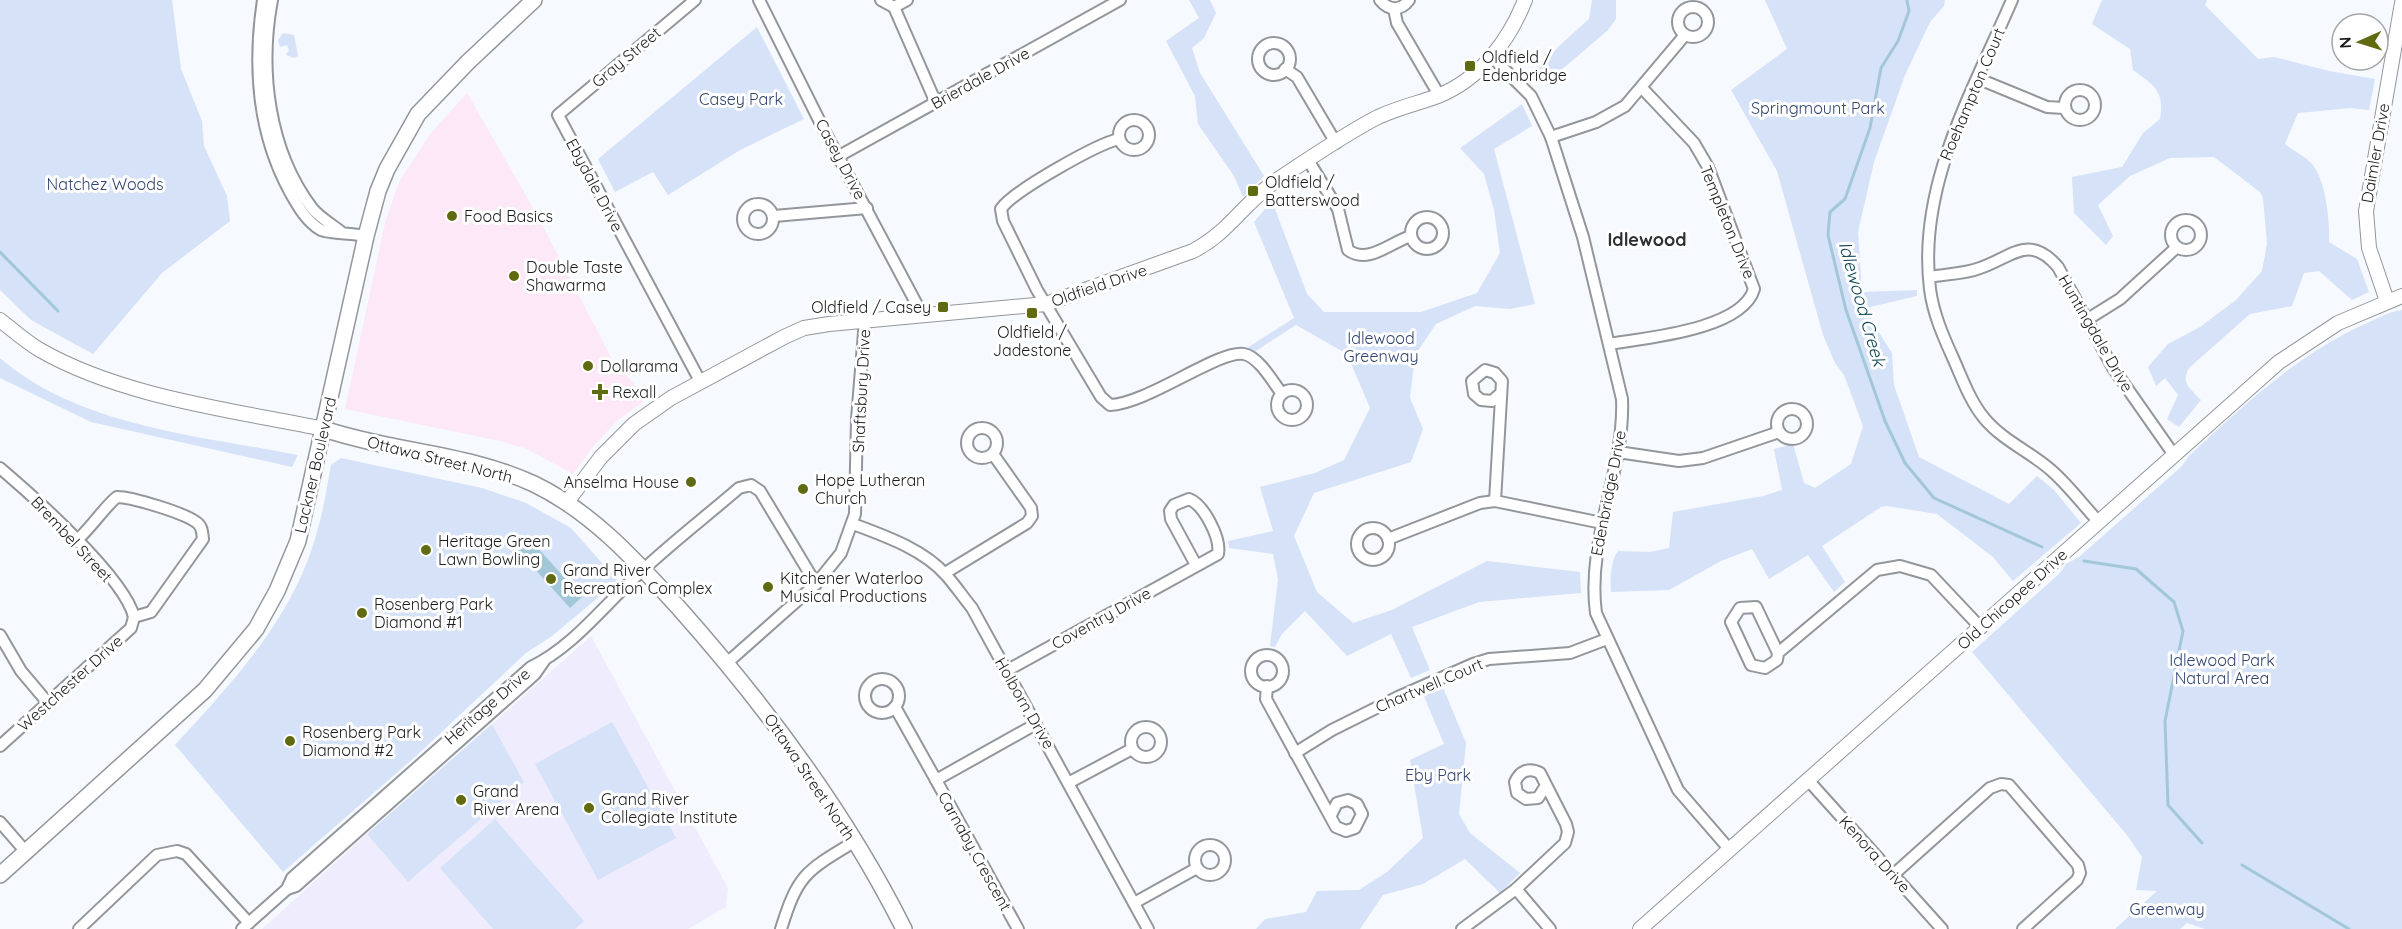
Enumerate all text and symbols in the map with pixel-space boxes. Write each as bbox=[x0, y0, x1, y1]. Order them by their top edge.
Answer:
north arrow bbox=[2330, 12, 2390, 72]
street label: Gray Street bbox=[587, 22, 665, 92]
street label: Roehampton Court bbox=[1935, 25, 2009, 163]
text: N bbox=[2335, 36, 2355, 49]
street label: Brierdale Drive bbox=[927, 43, 1033, 113]
place label: Oldfield / Edenbridge bbox=[1482, 47, 1567, 85]
marker: Oldfield / Edenbridge bbox=[1463, 59, 1477, 73]
park label: Casey Park bbox=[699, 89, 783, 109]
park label: Springmount Park bbox=[1751, 98, 1885, 118]
street label: Daimler Drive bbox=[2356, 102, 2394, 204]
street label: Casey Drive bbox=[811, 115, 871, 203]
street label: Ebydale Drive bbox=[562, 135, 628, 235]
street label: Templeton Drive bbox=[1696, 162, 1760, 282]
place label: Oldfield / Batterswood bbox=[1265, 172, 1360, 210]
park label: Natchez Woods bbox=[47, 174, 163, 194]
marker: Oldfield / Batterswood bbox=[1246, 184, 1260, 198]
place label: Food Basics bbox=[464, 206, 553, 226]
marker: Food Basics bbox=[445, 209, 459, 223]
district label: Idlewood bbox=[1607, 228, 1687, 251]
water label: Idlewood Creek bbox=[1834, 239, 1892, 370]
place label: Double Taste Shawarma bbox=[526, 257, 623, 295]
street label: Oldfield Drive bbox=[1049, 259, 1149, 311]
marker: Double Taste Shawarma bbox=[507, 269, 521, 283]
street label: Huntingdale Drive bbox=[2054, 271, 2138, 395]
place label: Oldfield / Casey bbox=[811, 297, 931, 317]
marker: Oldfield / Casey bbox=[936, 300, 950, 314]
marker: Oldfield / Jadestone bbox=[1025, 306, 1039, 320]
place label: Oldfield / Jadestone bbox=[993, 322, 1071, 360]
park label: Idlewood Greenway bbox=[1343, 328, 1419, 366]
street label: Shaftsbury Drive bbox=[848, 329, 874, 453]
place label: Dollarama bbox=[600, 356, 678, 376]
marker: Dollarama bbox=[581, 359, 595, 373]
place label: Rexall bbox=[612, 382, 656, 402]
marker: Rexall bbox=[593, 385, 607, 399]
street label: Lackner Boulevard bbox=[290, 395, 340, 535]
street label: Edenbridge Drive bbox=[1586, 428, 1630, 558]
street label: Ottawa Street North bbox=[365, 431, 515, 487]
place label: Hope Lutheran Church bbox=[815, 470, 925, 508]
place label: Anselma House bbox=[564, 472, 679, 492]
marker: Anselma House bbox=[684, 475, 698, 489]
marker: Hope Lutheran Church bbox=[796, 482, 810, 496]
street label: Brembel Street bbox=[27, 492, 117, 586]
place label: Heritage Green Lawn Bowling bbox=[438, 531, 551, 569]
marker: Heritage Green Lawn Bowling bbox=[419, 543, 433, 557]
street label: Old Chicopee Drive bbox=[1953, 544, 2071, 654]
place label: Grand River Recreation Complex bbox=[563, 560, 713, 598]
place label: Kitchener Waterloo Musical Productions bbox=[780, 568, 927, 606]
marker: Grand River Recreation Complex bbox=[544, 572, 558, 586]
marker: Kitchener Waterloo Musical Productions bbox=[761, 580, 775, 594]
street label: Coventry Drive bbox=[1048, 583, 1154, 653]
place label: Rosenberg Park Diamond #1 bbox=[374, 594, 493, 632]
marker: Rosenberg Park Diamond #1 bbox=[355, 606, 369, 620]
street label: Westchester Drive bbox=[13, 631, 127, 735]
park label: Idlewood Park Natural Area bbox=[2169, 650, 2275, 688]
street label: Chartwell Court bbox=[1372, 653, 1486, 717]
street label: Holborn Drive bbox=[991, 654, 1059, 752]
street label: Heritage Drive bbox=[440, 663, 534, 749]
street label: Ottawa Street North bbox=[760, 710, 860, 844]
place label: Rosenberg Park Diamond #2 bbox=[302, 722, 421, 760]
marker: Rosenberg Park Diamond #2 bbox=[283, 734, 297, 748]
park label: Eby Park bbox=[1405, 765, 1471, 785]
place label: Grand River Arena bbox=[473, 781, 559, 819]
street label: Carnaby Crescent bbox=[934, 788, 1016, 914]
place label: Grand River Collegiate Institute bbox=[601, 789, 738, 827]
marker: Grand River Arena bbox=[454, 793, 468, 807]
marker: Grand River Collegiate Institute bbox=[582, 801, 596, 815]
street label: Kenora Drive bbox=[1835, 811, 1915, 897]
park label: Greenway bbox=[2129, 899, 2205, 919]

